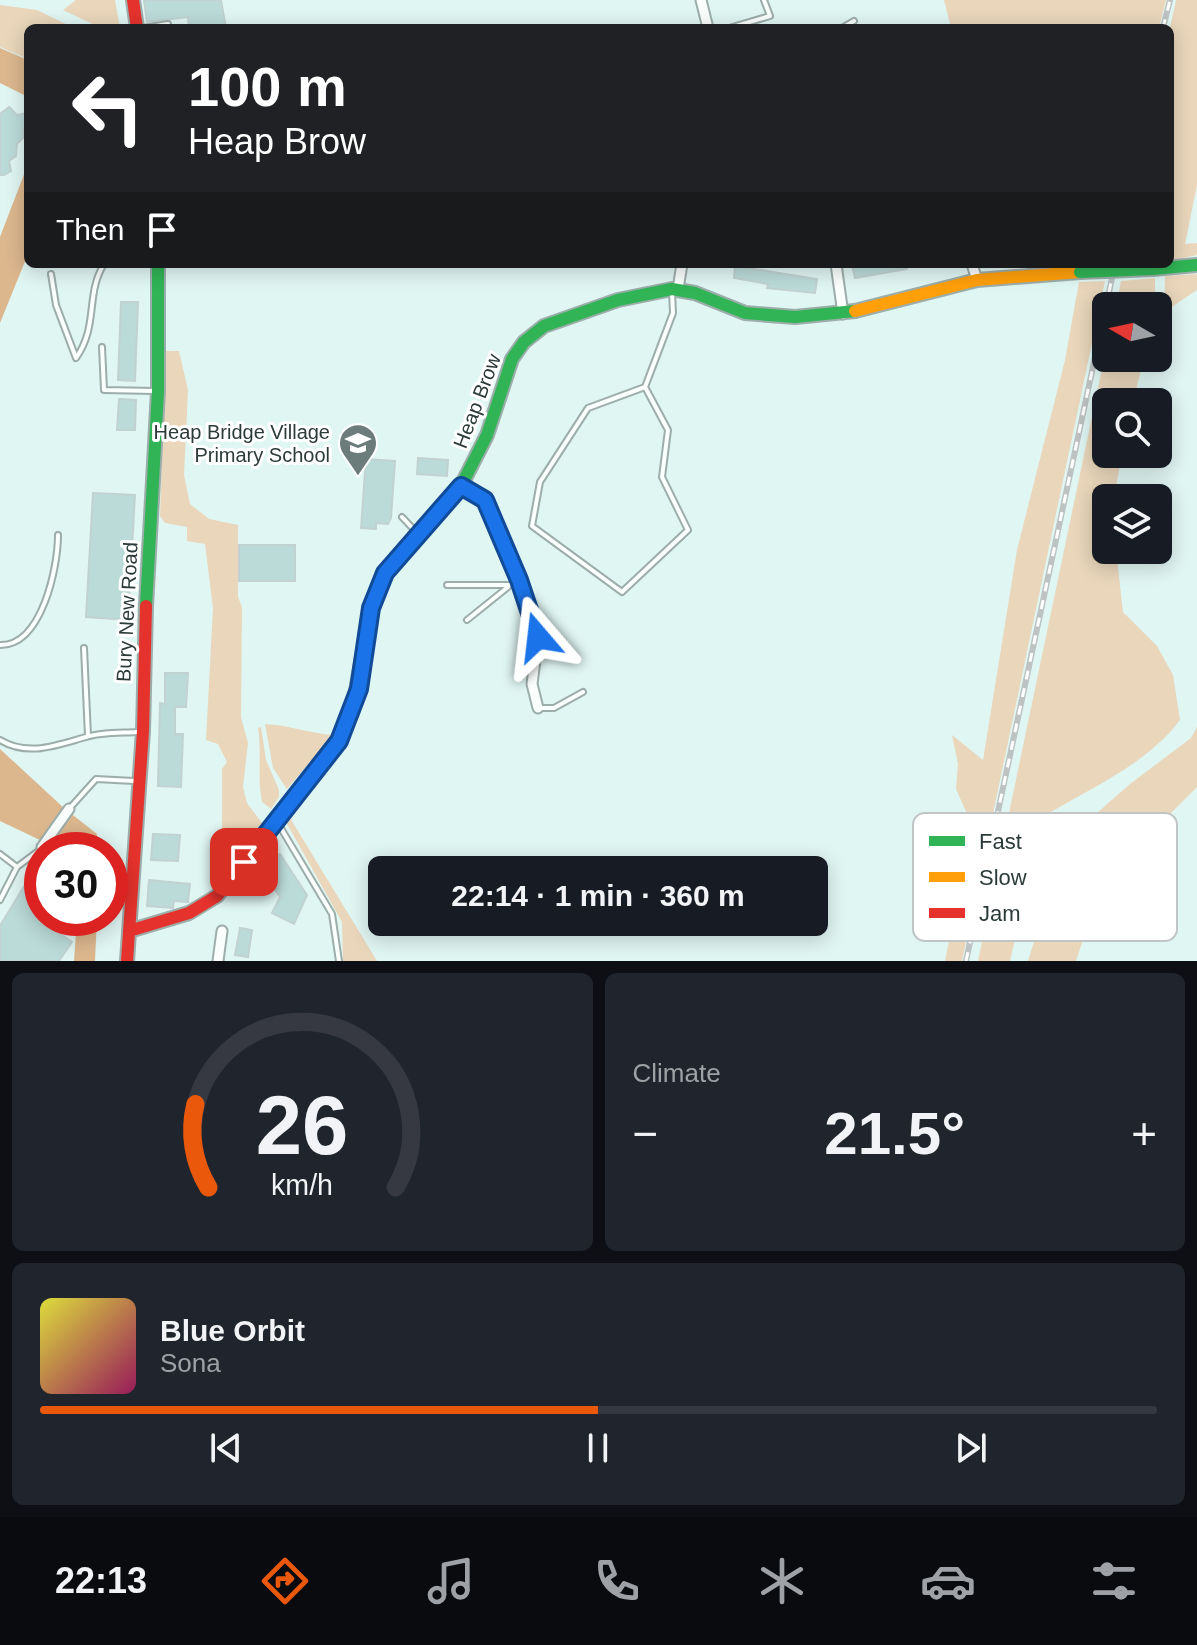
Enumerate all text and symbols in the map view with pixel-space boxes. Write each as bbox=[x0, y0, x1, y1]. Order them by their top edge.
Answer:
text: 100 m bbox=[188, 55, 347, 118]
icon: left bbox=[56, 56, 160, 160]
text: Heap Brow bbox=[188, 121, 366, 162]
icon: arrive bbox=[140, 208, 184, 252]
text: Then bbox=[56, 213, 124, 246]
north arrow bbox=[1092, 292, 1172, 372]
map controls bbox=[1092, 292, 1172, 564]
street label: Heap Brow bbox=[449, 350, 505, 451]
button: search bbox=[1092, 388, 1172, 468]
place label: Heap Bridge Village Primary School bbox=[154, 421, 330, 466]
school or university icon: Heap Bridge Village Primary School bbox=[337, 422, 379, 477]
button: layers bbox=[1092, 484, 1172, 564]
street label: Bury New Road bbox=[112, 541, 142, 683]
position arrow bbox=[496, 595, 580, 679]
legend bbox=[913, 813, 1177, 941]
pin bbox=[210, 828, 278, 896]
text: Fast bbox=[979, 829, 1022, 854]
speed limit sign: 30 bbox=[24, 832, 128, 936]
icon: arrive bbox=[222, 840, 266, 884]
text: Slow bbox=[979, 865, 1027, 890]
text: 22:14 · 1 min · 360 m bbox=[451, 879, 745, 912]
text: Jam bbox=[979, 901, 1021, 926]
text: Climate bbox=[633, 1058, 721, 1088]
text: 26 bbox=[256, 1079, 349, 1172]
text: 21.5° bbox=[824, 1100, 965, 1167]
text: − bbox=[633, 1109, 658, 1158]
text: + bbox=[1131, 1109, 1157, 1158]
text: km/h bbox=[271, 1169, 333, 1201]
text: Blue Orbit bbox=[160, 1314, 305, 1347]
text: Sona bbox=[160, 1348, 221, 1378]
icon: previous bbox=[204, 1426, 248, 1470]
icon: pause bbox=[576, 1426, 620, 1470]
icon: next bbox=[949, 1426, 993, 1470]
icon: directions bbox=[257, 1553, 313, 1609]
icon: music bbox=[423, 1553, 479, 1609]
icon: phone bbox=[589, 1553, 645, 1609]
icon: climate bbox=[754, 1553, 810, 1609]
icon: car bbox=[920, 1553, 976, 1609]
icon: filters bbox=[1086, 1553, 1142, 1609]
text: 22:13 bbox=[55, 1560, 147, 1601]

